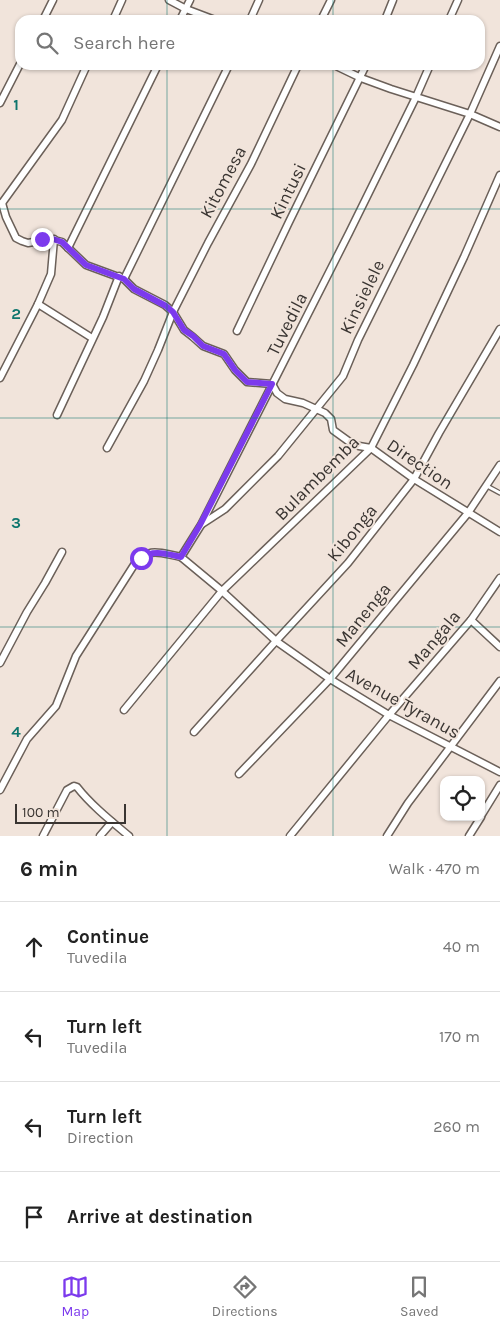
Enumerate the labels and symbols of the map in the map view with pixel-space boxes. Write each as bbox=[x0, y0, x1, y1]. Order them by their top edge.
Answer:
text: 1 bbox=[13, 95, 19, 114]
street label: Kitomesa bbox=[195, 142, 251, 222]
street label: Kintusi bbox=[265, 159, 311, 223]
route end bbox=[31, 228, 54, 251]
street label: Kinsielele bbox=[335, 256, 389, 338]
street label: Tuvedila bbox=[262, 289, 312, 359]
text: 2 bbox=[11, 304, 21, 323]
street label: Bulambemba bbox=[270, 431, 364, 525]
street label: Direction bbox=[383, 434, 457, 494]
street label: Kibonga bbox=[322, 500, 382, 566]
text: 3 bbox=[11, 513, 21, 532]
route start bbox=[130, 547, 153, 570]
street label: Manenga bbox=[330, 578, 396, 652]
street label: Mangala bbox=[403, 606, 465, 674]
street label: Avenue Tyranus bbox=[342, 663, 464, 743]
text: 4 bbox=[11, 722, 21, 741]
scale bar bbox=[15, 801, 126, 824]

